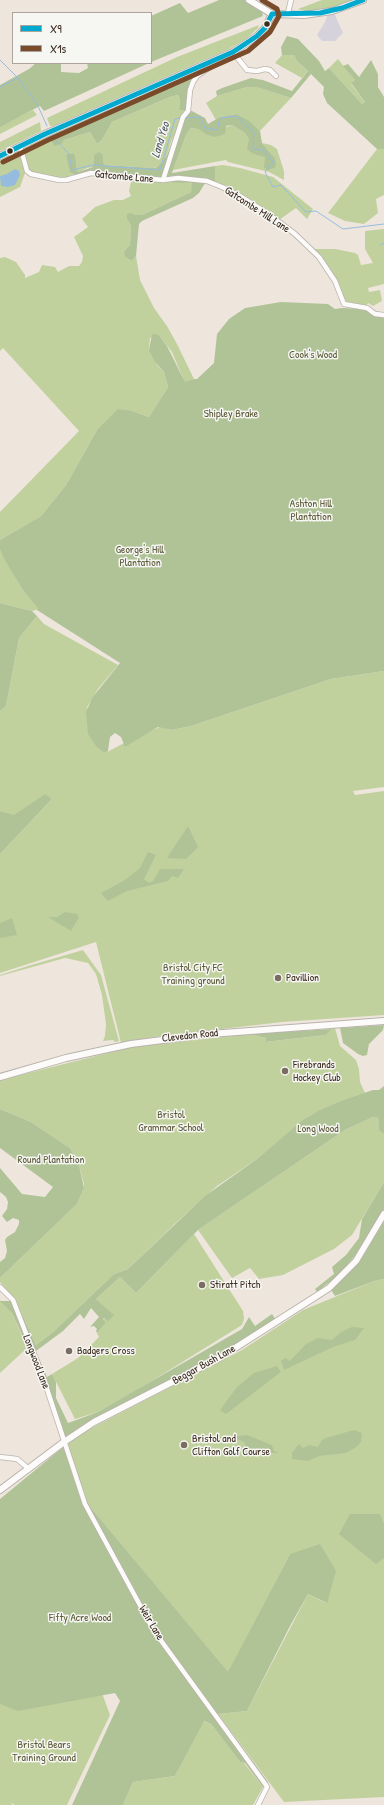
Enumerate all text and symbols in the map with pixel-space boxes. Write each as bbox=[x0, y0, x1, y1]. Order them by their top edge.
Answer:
legend bbox=[12, 12, 152, 64]
unlabelled marker bbox=[262, 19, 272, 29]
text: X9 bbox=[50, 20, 62, 37]
text: X1s bbox=[50, 40, 66, 57]
water label: Land Yeo bbox=[149, 120, 173, 160]
unlabelled marker bbox=[5, 146, 15, 156]
street label: Gatcombe Lane bbox=[94, 168, 154, 186]
street label: Gatcombe Mill Lane bbox=[222, 184, 292, 236]
park label: Cook's Wood bbox=[289, 348, 337, 362]
park label: Shipley Brake bbox=[204, 407, 258, 421]
park label: Ashton Hill Plantation bbox=[290, 497, 332, 523]
park label: George's Hill Plantation bbox=[116, 543, 164, 569]
park label: Bristol City FC Training ground bbox=[161, 961, 225, 987]
place label: Pavillion bbox=[286, 971, 319, 985]
marker: Pavillion bbox=[273, 973, 283, 983]
street label: Clevedon Road bbox=[161, 1026, 219, 1046]
place label: Firebrands Hockey Club bbox=[293, 1058, 341, 1084]
marker: Firebrands Hockey Club bbox=[280, 1066, 290, 1076]
park label: Bristol Grammar School bbox=[138, 1108, 204, 1134]
park label: Long Wood bbox=[298, 1122, 338, 1136]
park label: Round Plantation bbox=[18, 1153, 84, 1167]
place label: Stiratt Pitch bbox=[210, 1278, 260, 1292]
marker: Stiratt Pitch bbox=[197, 1280, 207, 1290]
street label: Longwood Lane bbox=[20, 1333, 52, 1391]
street label: Beggar Bush Lane bbox=[170, 1342, 238, 1388]
place label: Badgers Cross bbox=[77, 1344, 135, 1358]
marker: Badgers Cross bbox=[64, 1346, 74, 1356]
place label: Bristol and Clifton Golf Course bbox=[192, 1432, 270, 1458]
marker: Bristol and Clifton Golf Course bbox=[179, 1440, 189, 1450]
street label: Weir Lane bbox=[136, 1603, 166, 1643]
park label: Fifty Acre Wood bbox=[49, 1611, 111, 1625]
park label: Bristol Bears Training Ground bbox=[12, 1738, 76, 1764]

